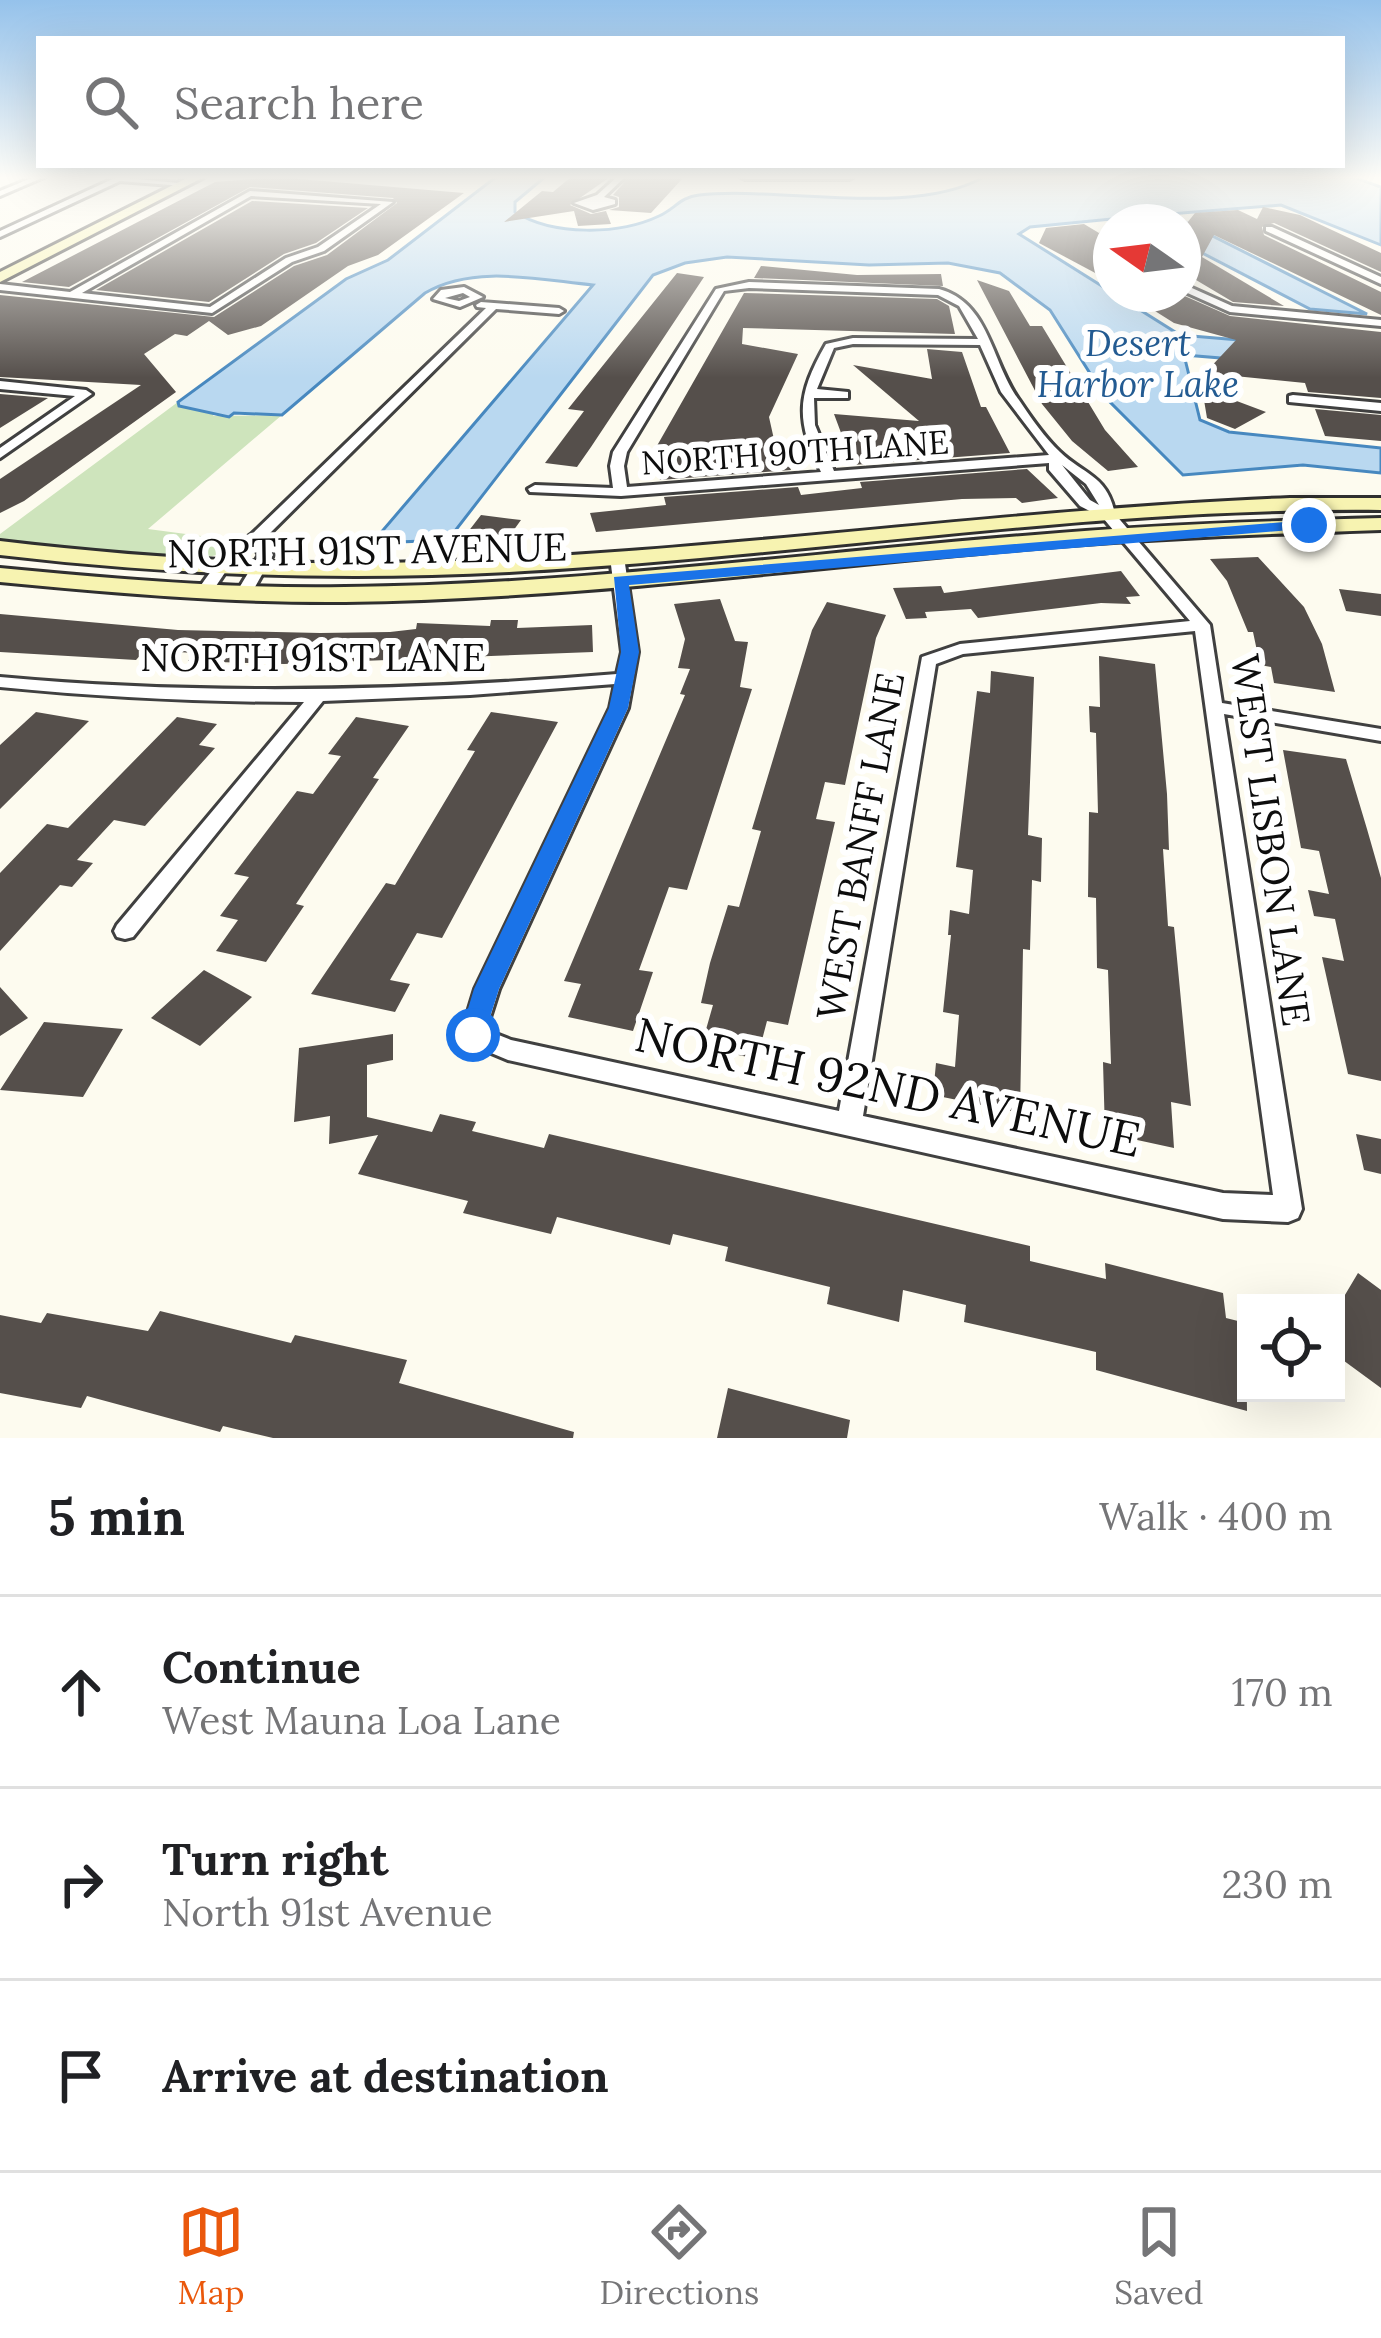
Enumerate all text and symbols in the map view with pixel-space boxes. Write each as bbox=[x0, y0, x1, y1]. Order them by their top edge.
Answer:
search box bbox=[36, 36, 1345, 168]
icon: search bbox=[78, 69, 144, 135]
text: Search here bbox=[174, 74, 424, 131]
north arrow bbox=[1093, 204, 1201, 312]
water label: Desert Harbor Lake bbox=[1037, 320, 1239, 407]
street label: NORTH 90TH LANE bbox=[640, 420, 950, 484]
route end bbox=[1282, 498, 1336, 552]
street label: NORTH 91ST AVENUE bbox=[166, 522, 568, 578]
street label: NORTH 91ST LANE bbox=[140, 632, 486, 682]
street label: WEST LISBON LANE bbox=[1220, 651, 1322, 1029]
street label: WEST BANFF LANE bbox=[805, 668, 915, 1024]
street label: NORTH 92ND AVENUE bbox=[630, 1003, 1146, 1170]
route start bbox=[446, 1008, 500, 1062]
map controls bbox=[1237, 1294, 1345, 1402]
button: locate bbox=[1237, 1294, 1345, 1402]
text: 5 min bbox=[48, 1484, 185, 1549]
text: Walk · 400 m bbox=[1099, 1491, 1333, 1541]
text: Continue bbox=[162, 1638, 361, 1695]
icon: ahead bbox=[48, 1659, 114, 1725]
text: 170 m bbox=[1231, 1667, 1333, 1717]
text: West Mauna Loa Lane bbox=[162, 1695, 561, 1745]
text: Turn right bbox=[162, 1830, 389, 1887]
icon: right bbox=[48, 1851, 114, 1917]
text: 230 m bbox=[1222, 1859, 1333, 1909]
text: North 91st Avenue bbox=[162, 1887, 493, 1937]
icon: arrive bbox=[48, 2043, 114, 2109]
text: Arrive at destination bbox=[162, 2047, 609, 2104]
tab: Map bbox=[177, 2199, 245, 2313]
tab: Directions bbox=[600, 2199, 759, 2313]
tab: Saved bbox=[1114, 2199, 1203, 2313]

